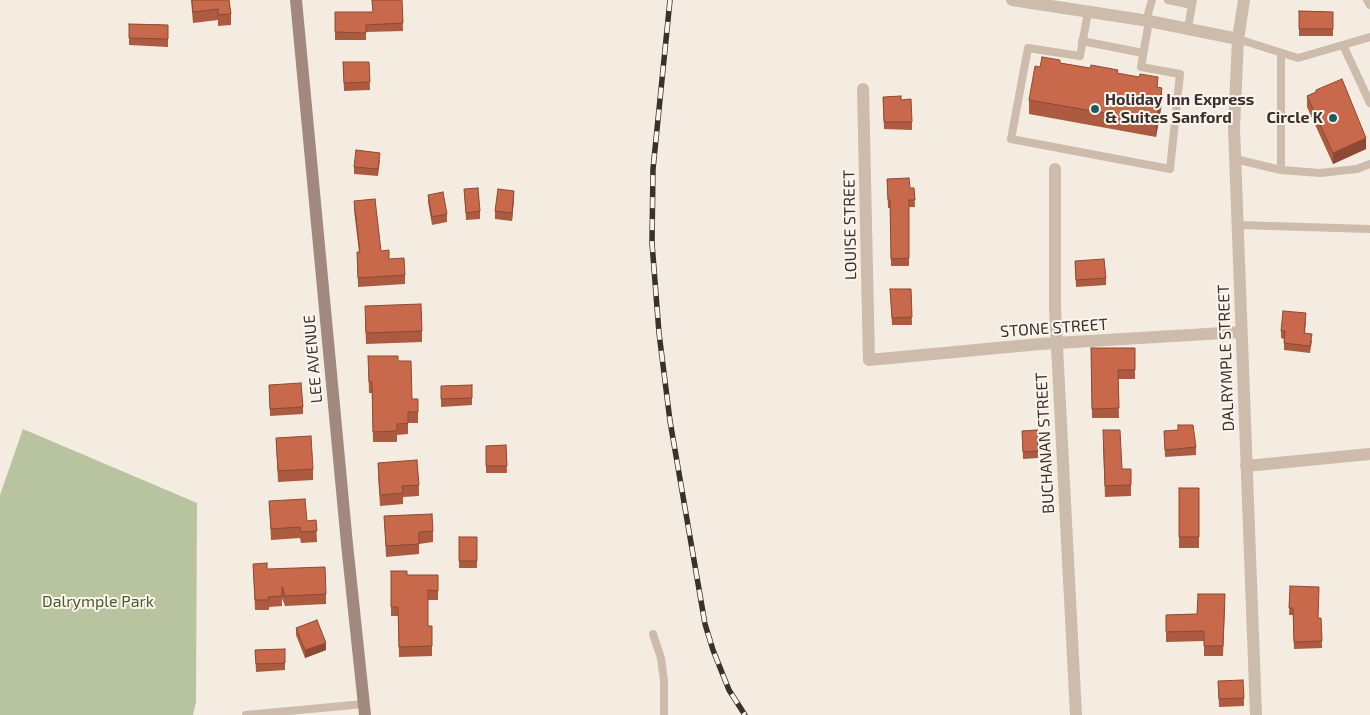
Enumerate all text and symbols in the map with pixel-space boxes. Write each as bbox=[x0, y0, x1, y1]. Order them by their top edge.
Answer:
place label: Holiday Inn Express & Suites Sanford bbox=[1105, 90, 1254, 128]
marker: Holiday Inn Express & Suites Sanford bbox=[1089, 103, 1101, 115]
place label: Circle K bbox=[1266, 108, 1323, 128]
marker: Circle K bbox=[1327, 112, 1339, 124]
street label: LOUISE STREET bbox=[839, 170, 861, 280]
street label: DALRYMPLE STREET bbox=[1214, 284, 1238, 432]
street label: LEE AVENUE bbox=[300, 314, 326, 404]
street label: STONE STREET bbox=[1000, 315, 1108, 341]
street label: BUCHANAN STREET bbox=[1032, 372, 1058, 514]
park label: Dalrymple Park bbox=[42, 592, 154, 612]

